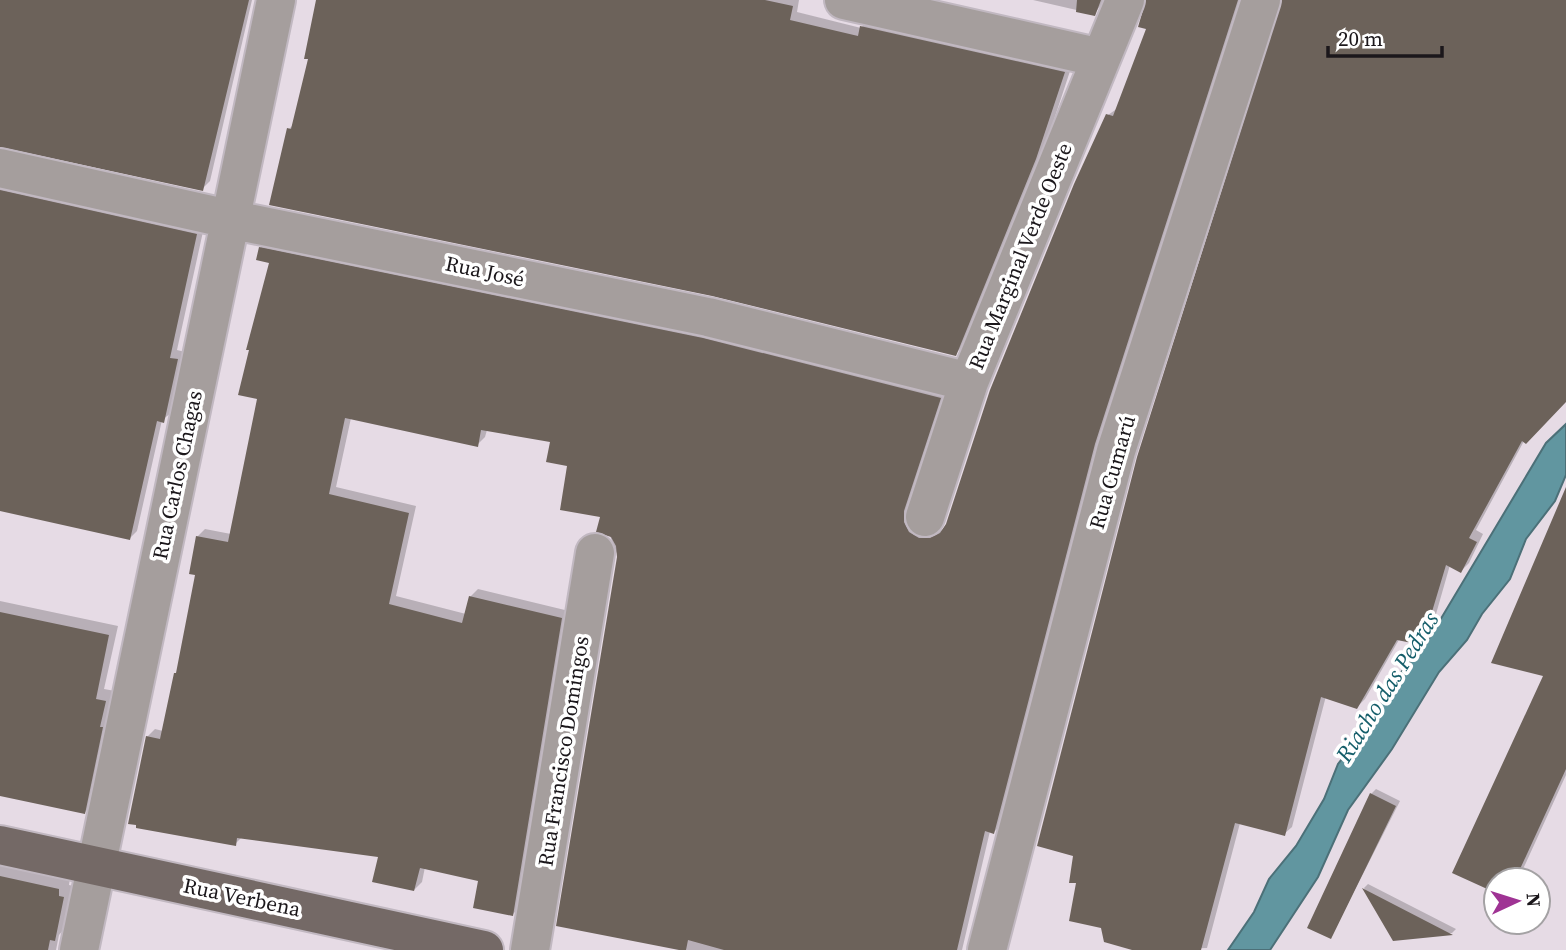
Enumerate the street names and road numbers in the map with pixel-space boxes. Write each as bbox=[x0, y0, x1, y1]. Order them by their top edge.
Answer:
street label: Rua Marginal Verde Oeste bbox=[961, 138, 1079, 374]
street label: Rua José bbox=[443, 248, 527, 294]
street label: Rua Carlos Chagas bbox=[145, 388, 209, 562]
street label: Rua Cumarú bbox=[1082, 412, 1142, 532]
street label: Rua Francisco Domingos bbox=[530, 634, 596, 868]
street label: Rua Verbena bbox=[181, 870, 303, 924]

